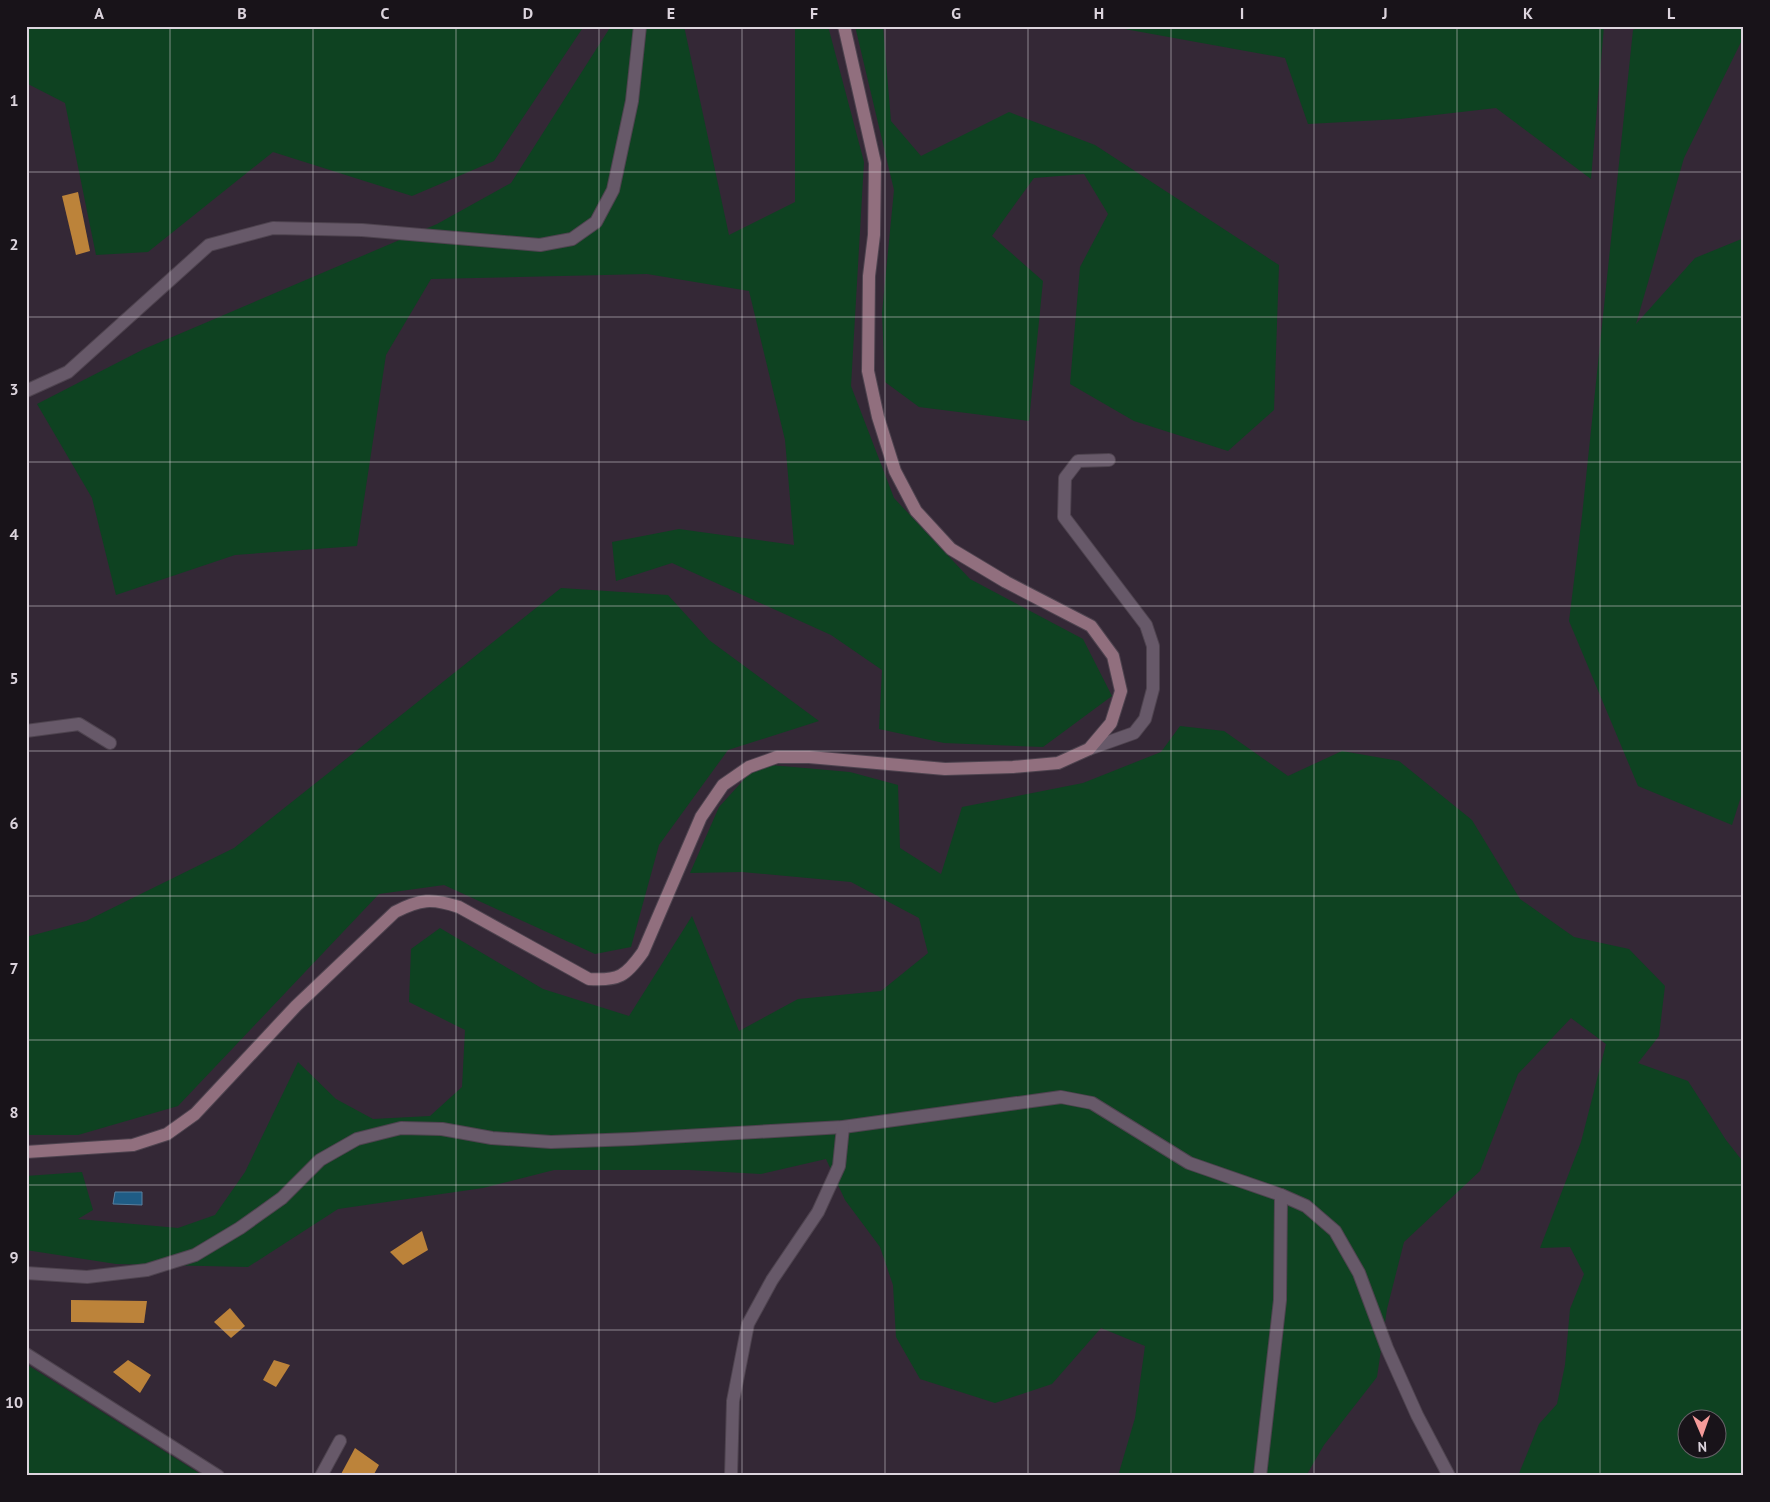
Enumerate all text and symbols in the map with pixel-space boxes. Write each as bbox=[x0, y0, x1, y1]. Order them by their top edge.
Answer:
text: A bbox=[94, 3, 104, 23]
text: B bbox=[237, 3, 247, 23]
text: C bbox=[381, 3, 390, 23]
text: D bbox=[523, 3, 533, 23]
text: E bbox=[667, 3, 675, 23]
text: F bbox=[810, 3, 818, 23]
text: G bbox=[951, 3, 961, 23]
text: H bbox=[1094, 3, 1104, 23]
text: I bbox=[1240, 3, 1244, 23]
text: J bbox=[1381, 3, 1388, 23]
text: K bbox=[1523, 3, 1533, 23]
text: L bbox=[1667, 3, 1676, 23]
text: 1 bbox=[9, 90, 19, 110]
text: 2 bbox=[9, 234, 19, 254]
text: 3 bbox=[9, 379, 19, 399]
text: 4 bbox=[9, 524, 19, 544]
text: 5 bbox=[9, 668, 19, 688]
text: 6 bbox=[9, 813, 19, 833]
text: 7 bbox=[9, 958, 19, 978]
text: 8 bbox=[9, 1102, 19, 1122]
text: 9 bbox=[9, 1247, 19, 1267]
text: 10 bbox=[5, 1392, 23, 1412]
north arrow bbox=[1678, 1410, 1728, 1460]
text: N bbox=[1698, 1438, 1707, 1456]

